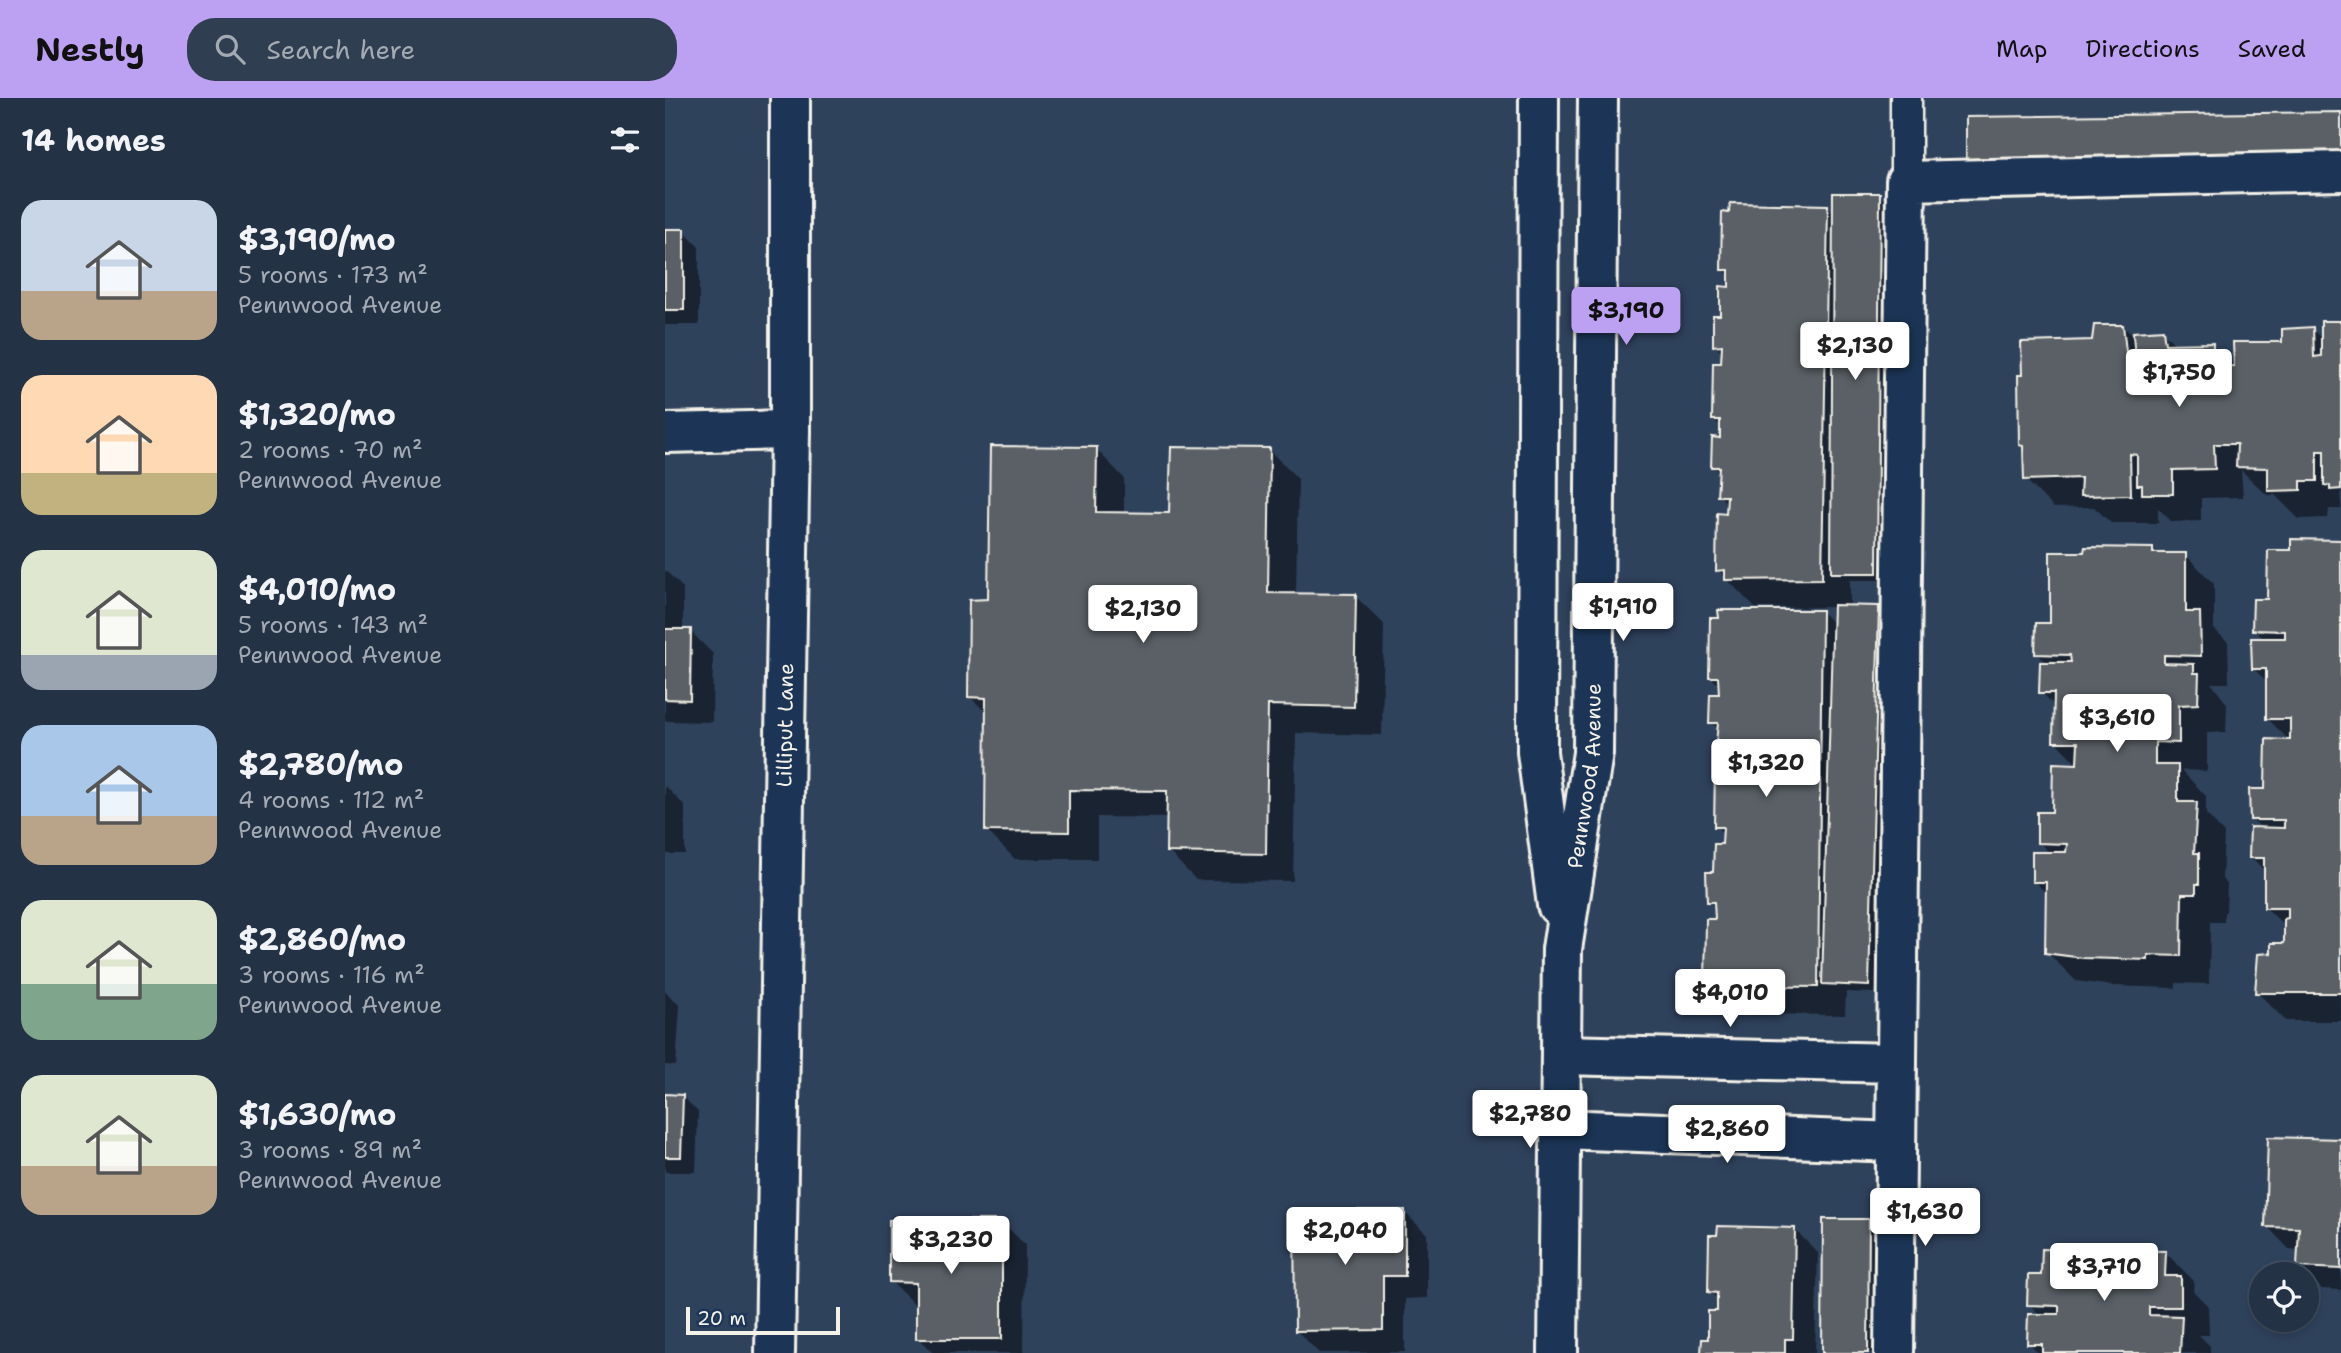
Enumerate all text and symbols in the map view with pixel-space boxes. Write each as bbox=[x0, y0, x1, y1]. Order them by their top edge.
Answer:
search box bbox=[187, 18, 677, 81]
text: Nestly bbox=[35, 27, 145, 72]
icon: search bbox=[211, 30, 249, 68]
text: Search here bbox=[267, 32, 415, 67]
text: Map bbox=[1996, 33, 2047, 65]
text: Directions bbox=[2085, 33, 2200, 65]
text: Saved bbox=[2238, 33, 2306, 65]
text: 14 homes bbox=[21, 120, 166, 161]
icon: filters bbox=[606, 121, 644, 159]
text: $3,190/mo bbox=[238, 219, 396, 260]
icon: home bbox=[77, 228, 161, 312]
text: 5 rooms · 173 m² bbox=[238, 260, 428, 290]
pin: $3,190 bbox=[1569, 288, 1683, 347]
text: Pennwood Avenue bbox=[238, 290, 442, 320]
text: $3,190 bbox=[1587, 295, 1665, 325]
pin: $2,130 bbox=[1798, 322, 1912, 382]
text: $2,130 bbox=[1816, 330, 1894, 360]
pin: $1,750 bbox=[2122, 350, 2236, 409]
text: $1,750 bbox=[2142, 357, 2216, 387]
text: $1,320/mo bbox=[238, 394, 396, 435]
icon: home bbox=[77, 403, 161, 487]
text: 2 rooms · 70 m² bbox=[238, 435, 423, 465]
text: Pennwood Avenue bbox=[238, 465, 442, 495]
text: $4,010/mo bbox=[238, 569, 396, 610]
icon: home bbox=[77, 578, 161, 662]
pin: $1,910 bbox=[1566, 584, 1680, 643]
pin: $2,130 bbox=[1086, 586, 1200, 645]
text: $1,910 bbox=[1588, 591, 1658, 621]
text: $2,130 bbox=[1104, 593, 1182, 623]
text: 5 rooms · 143 m² bbox=[238, 610, 428, 640]
text: Pennwood Avenue bbox=[238, 640, 442, 670]
street label: Lilliput Lane bbox=[770, 663, 800, 787]
street label: Pennwood Avenue bbox=[1561, 683, 1608, 871]
pin: $3,610 bbox=[2060, 694, 2174, 754]
text: $3,610 bbox=[2078, 702, 2156, 732]
pin: $1,320 bbox=[1709, 740, 1823, 799]
text: $2,780/mo bbox=[238, 744, 403, 785]
text: $1,320 bbox=[1727, 747, 1805, 777]
icon: home bbox=[77, 753, 161, 837]
text: 4 rooms · 112 m² bbox=[238, 785, 424, 815]
text: Pennwood Avenue bbox=[238, 815, 442, 845]
text: $2,860/mo bbox=[238, 919, 406, 960]
icon: home bbox=[77, 928, 161, 1012]
text: 3 rooms · 116 m² bbox=[238, 960, 425, 990]
pin: $4,010 bbox=[1673, 970, 1787, 1029]
text: $4,010 bbox=[1691, 977, 1769, 1007]
text: Pennwood Avenue bbox=[238, 990, 442, 1020]
pin: $2,780 bbox=[1473, 1090, 1587, 1150]
text: $1,630/mo bbox=[238, 1094, 397, 1135]
text: $2,780 bbox=[1488, 1098, 1572, 1128]
icon: home bbox=[77, 1103, 161, 1187]
pin: $2,860 bbox=[1670, 1105, 1784, 1165]
text: $2,860 bbox=[1684, 1113, 1770, 1143]
text: 3 rooms · 89 m² bbox=[238, 1135, 422, 1165]
text: Pennwood Avenue bbox=[238, 1165, 442, 1195]
pin: $1,630 bbox=[1868, 1188, 1982, 1248]
text: $1,630 bbox=[1886, 1196, 1964, 1226]
pin: $2,040 bbox=[1288, 1208, 1402, 1267]
text: $2,040 bbox=[1302, 1215, 1388, 1245]
pin: $3,230 bbox=[894, 1216, 1008, 1276]
text: $3,230 bbox=[909, 1224, 993, 1254]
pin: $3,710 bbox=[2047, 1244, 2161, 1303]
text: $3,710 bbox=[2066, 1251, 2142, 1281]
map controls bbox=[2249, 1262, 2319, 1332]
button: locate bbox=[2249, 1262, 2319, 1332]
scale bar bbox=[686, 1304, 840, 1336]
text: 20 m bbox=[697, 1306, 746, 1331]

